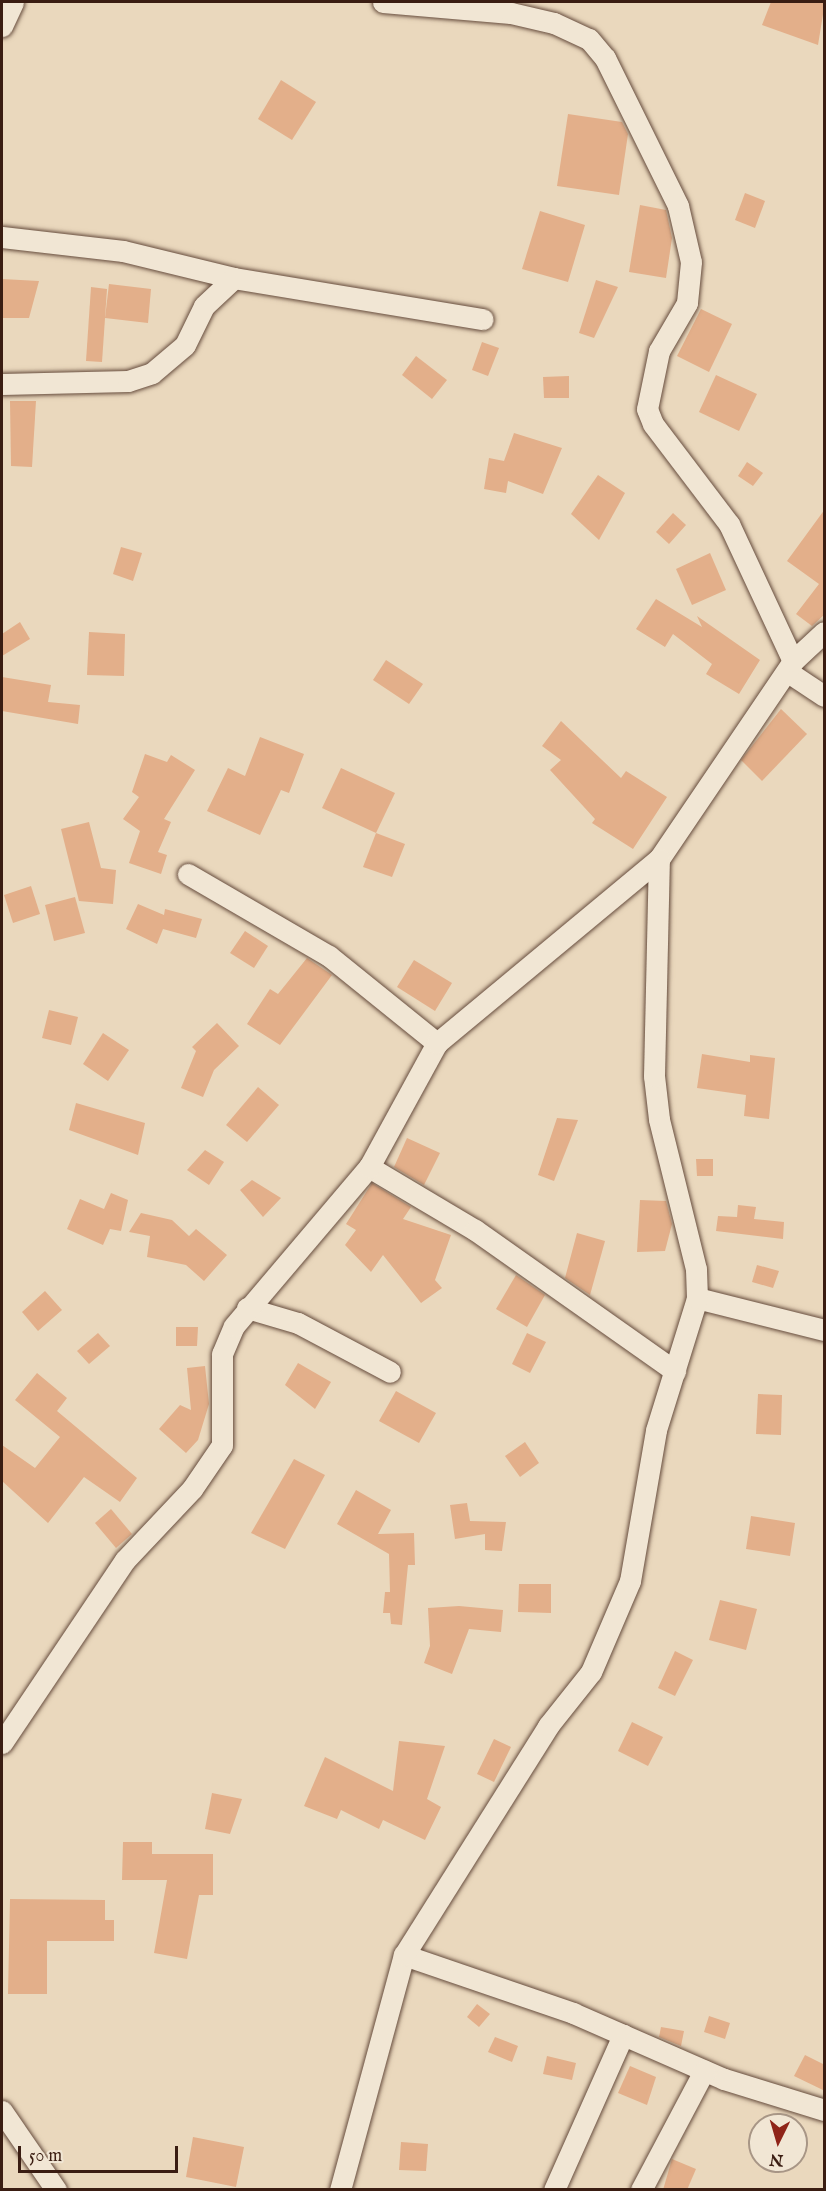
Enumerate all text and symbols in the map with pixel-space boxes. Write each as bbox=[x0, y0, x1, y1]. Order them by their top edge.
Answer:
north arrow bbox=[748, 2113, 808, 2173]
scale bar bbox=[21, 2134, 182, 2172]
text: 50 m bbox=[29, 2145, 62, 2168]
text: N bbox=[769, 2148, 784, 2170]

